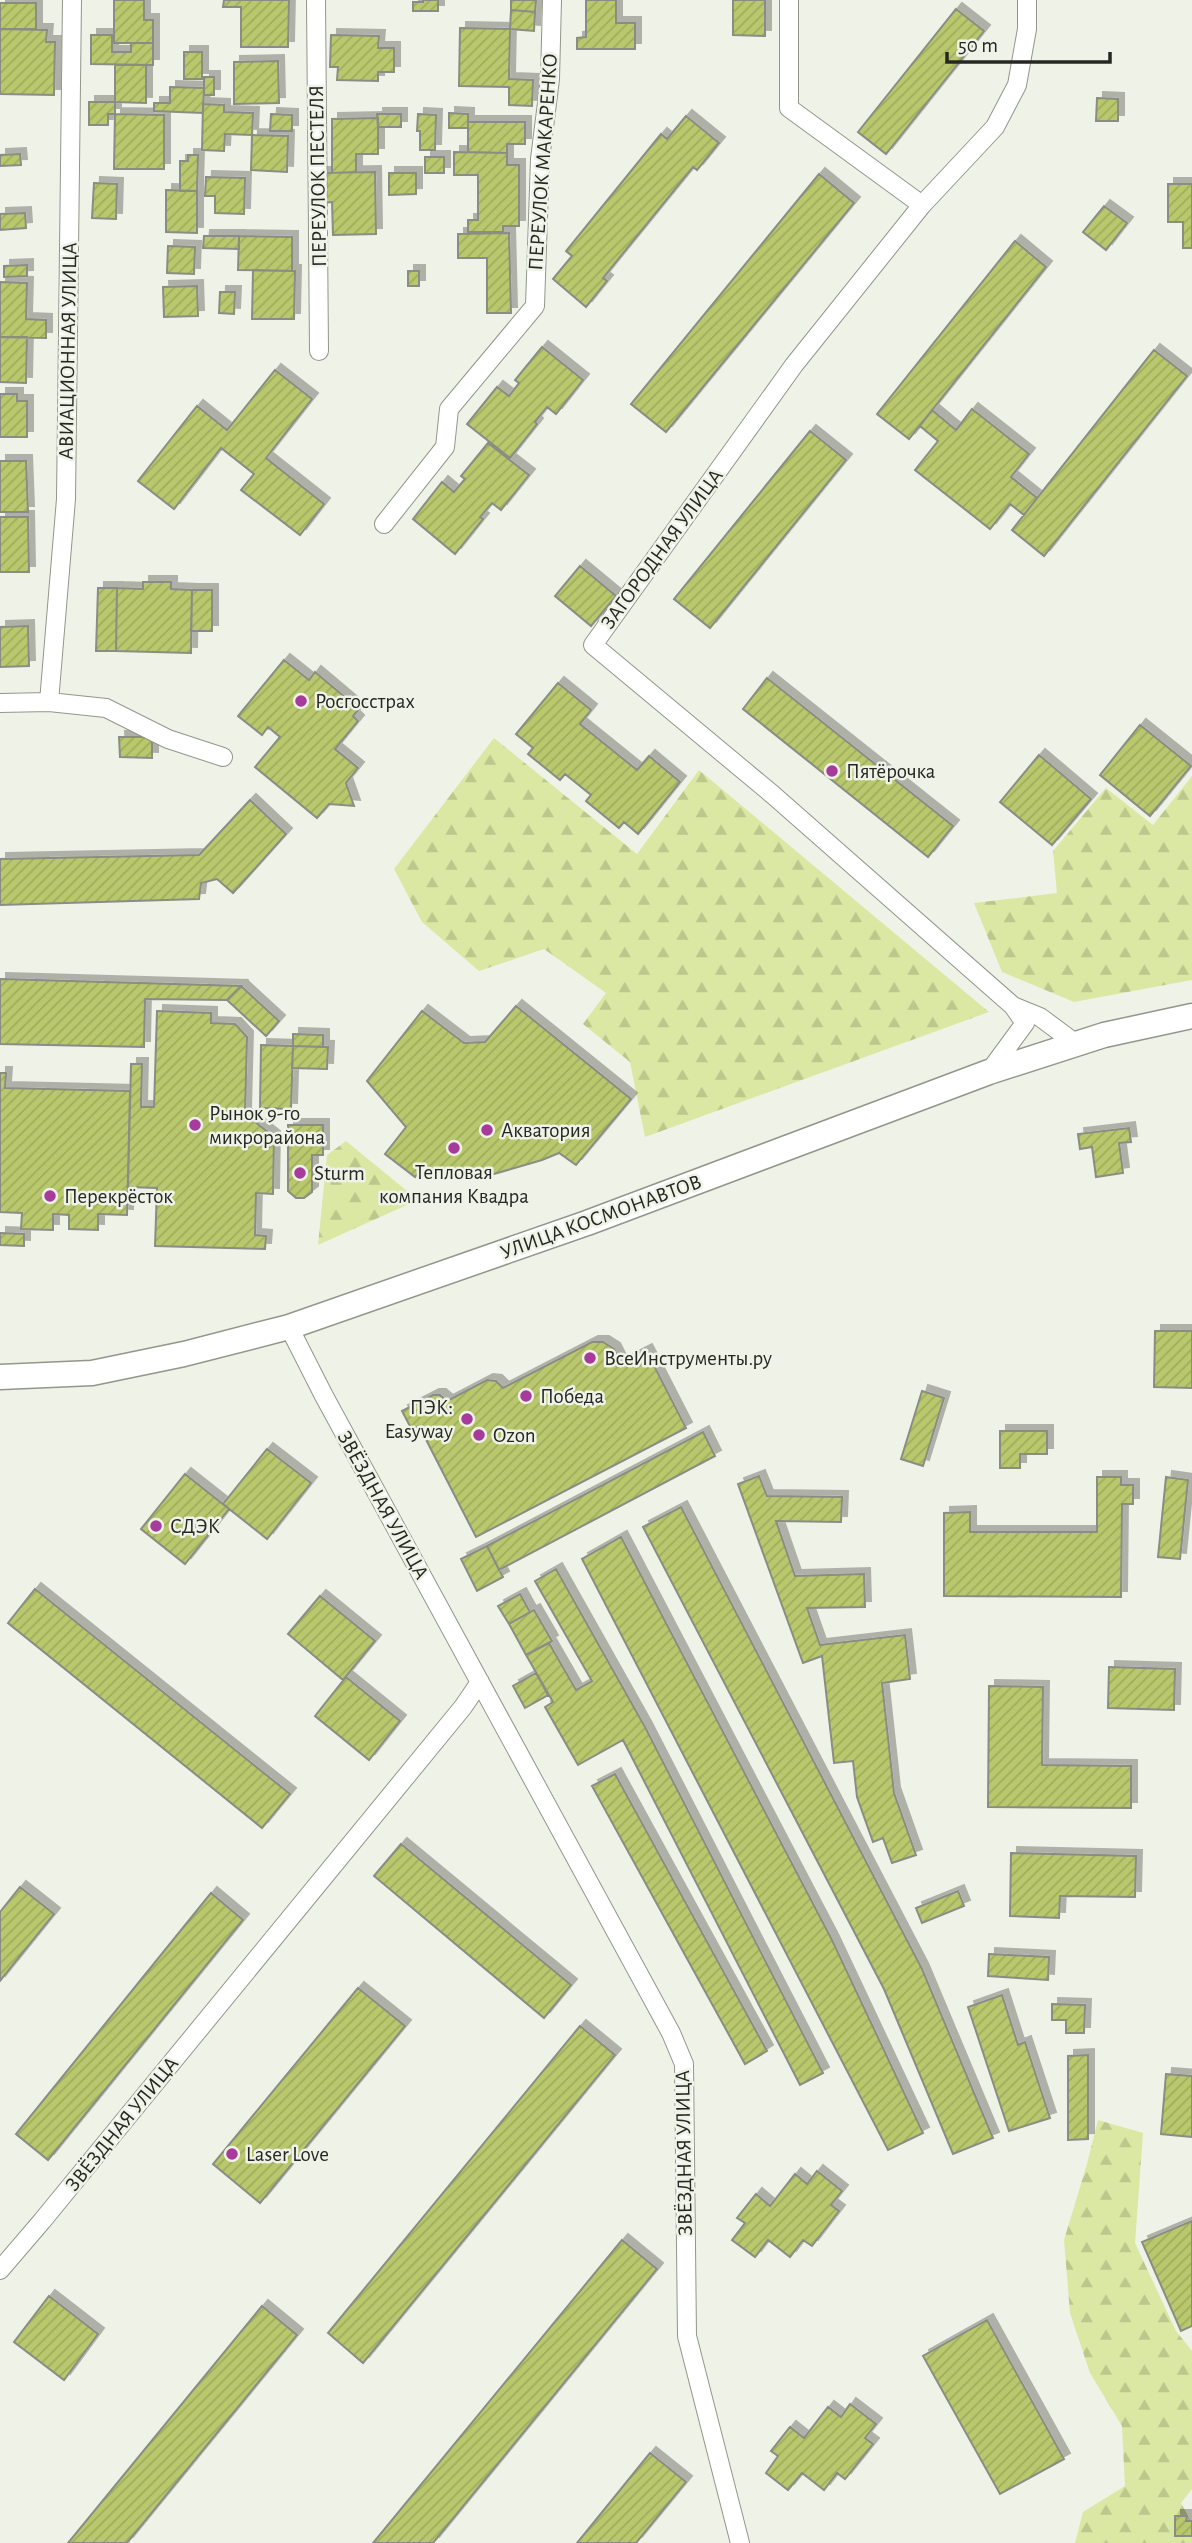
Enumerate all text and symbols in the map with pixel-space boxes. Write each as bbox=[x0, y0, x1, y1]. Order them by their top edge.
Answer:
scale bar bbox=[947, 21, 1110, 65]
text: 50 m bbox=[958, 35, 998, 56]
street label: ПЕРЕУЛОК МАКАРЕНКО bbox=[525, 53, 561, 271]
street label: ПЕРЕУЛОК ПЕСТЕЛЯ bbox=[306, 85, 330, 267]
street label: АВИАЦИОННАЯ УЛИЦА bbox=[56, 242, 80, 460]
street label: ЗАГОРОДНАЯ УЛИЦА bbox=[597, 465, 727, 633]
place label: Росгосстрах bbox=[315, 691, 415, 712]
marker: Росгосстрах bbox=[293, 693, 309, 709]
place label: Пятёрочка bbox=[846, 761, 936, 782]
marker: Пятёрочка bbox=[824, 763, 840, 779]
place label: Рынок 9-го микрорайона bbox=[209, 1103, 325, 1148]
marker: Рынок 9-го микрорайона bbox=[187, 1117, 203, 1133]
place label: Акватория bbox=[501, 1120, 591, 1141]
marker: Акватория bbox=[479, 1122, 495, 1138]
marker: Тепловая компания Квадра bbox=[446, 1140, 462, 1156]
place label: Тепловая компания Квадра bbox=[379, 1162, 529, 1207]
place label: Sturm bbox=[314, 1163, 365, 1184]
marker: Sturm bbox=[292, 1165, 308, 1181]
street label: УЛИЦА КОСМОНАВТОВ bbox=[498, 1171, 704, 1263]
place label: Перекрёсток bbox=[64, 1186, 173, 1207]
marker: Перекрёсток bbox=[42, 1188, 58, 1204]
place label: ВсеИнструменты.ру bbox=[604, 1348, 772, 1369]
marker: ВсеИнструменты.ру bbox=[582, 1350, 598, 1366]
place label: Победа bbox=[540, 1386, 604, 1407]
marker: Победа bbox=[518, 1388, 534, 1404]
place label: ПЭК: Easyway bbox=[385, 1397, 453, 1442]
marker: ПЭК: Easyway bbox=[459, 1411, 475, 1427]
place label: Ozon bbox=[493, 1425, 536, 1446]
street label: ЗВЁЗДНАЯ УЛИЦА bbox=[334, 1427, 433, 1583]
marker: Ozon bbox=[471, 1427, 487, 1443]
place label: СДЭК bbox=[170, 1516, 220, 1537]
marker: СДЭК bbox=[148, 1518, 164, 1534]
street label: ЗВЁЗДНАЯ УЛИЦА bbox=[61, 2052, 182, 2195]
street label: ЗВЁЗДНАЯ УЛИЦА bbox=[671, 2070, 696, 2236]
place label: Laser Love bbox=[246, 2144, 329, 2165]
marker: Laser Love bbox=[224, 2146, 240, 2162]

